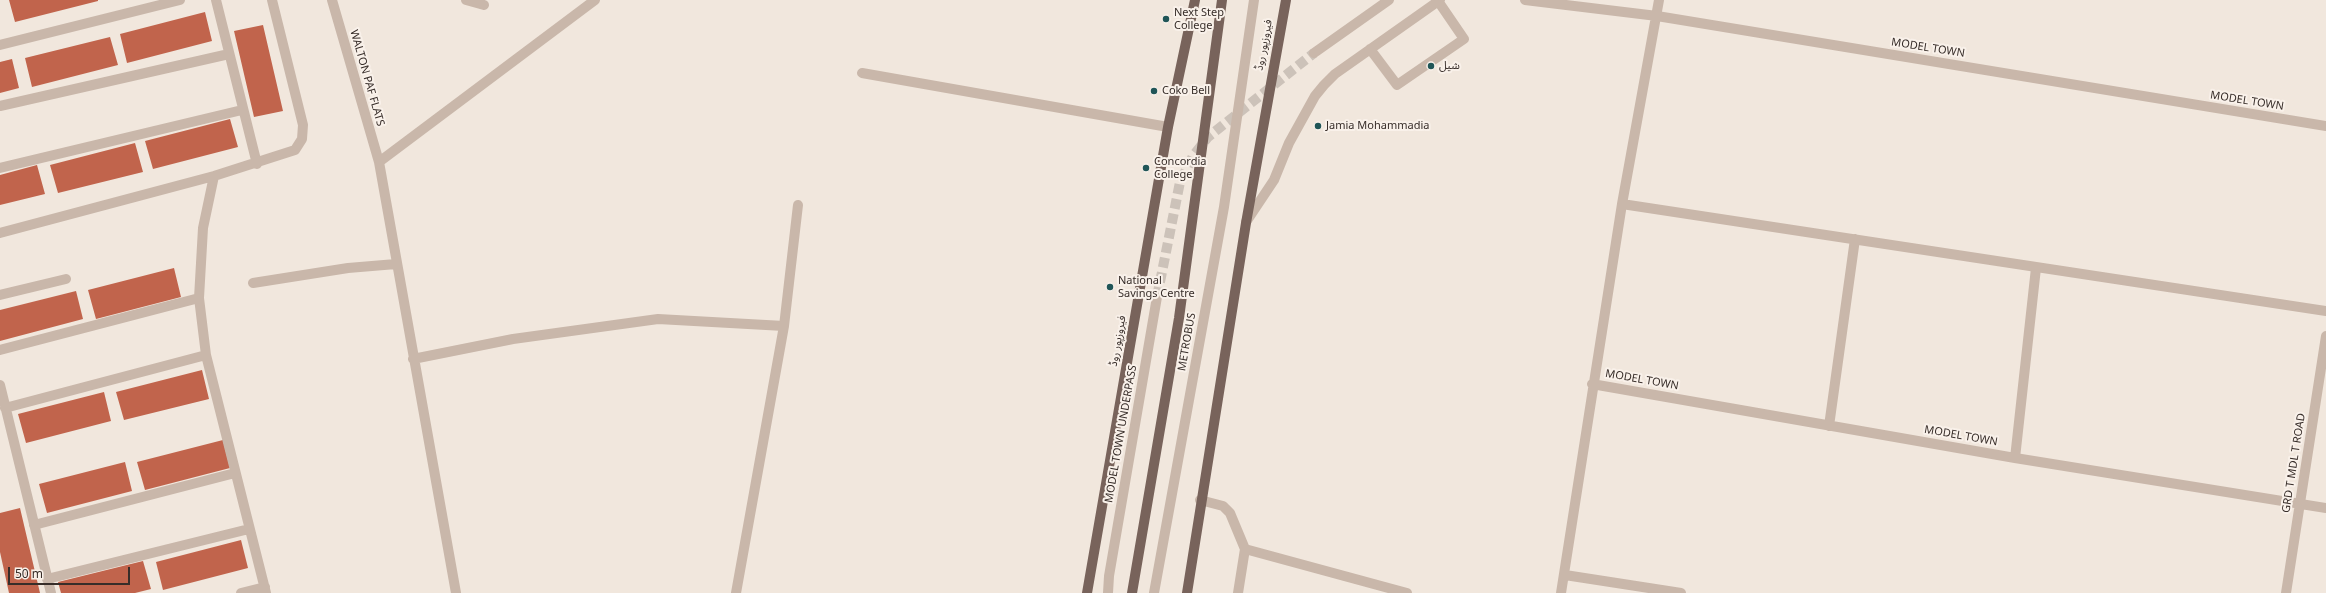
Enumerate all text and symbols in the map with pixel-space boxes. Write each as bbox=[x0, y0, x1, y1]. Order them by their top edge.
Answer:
place label: Next Step College bbox=[1174, 6, 1224, 32]
marker: Next Step College bbox=[1161, 14, 1171, 24]
street label: فیروزپور روڈ bbox=[1253, 18, 1275, 72]
street label: WALTON PAF FLATS bbox=[347, 28, 387, 128]
street label: MODEL TOWN bbox=[1890, 36, 1966, 60]
place label: شیل bbox=[1439, 59, 1460, 73]
marker: شیل bbox=[1426, 61, 1436, 71]
place label: Coko Bell bbox=[1162, 84, 1210, 98]
marker: Coko Bell bbox=[1149, 86, 1159, 96]
street label: MODEL TOWN bbox=[2209, 89, 2285, 113]
place label: Jamia Mohammadia bbox=[1326, 119, 1429, 133]
marker: Jamia Mohammadia bbox=[1313, 121, 1323, 131]
place label: Concordia College bbox=[1154, 155, 1206, 181]
marker: Concordia College bbox=[1141, 163, 1151, 173]
place label: National Savings Centre bbox=[1118, 274, 1195, 300]
marker: National Savings Centre bbox=[1105, 282, 1115, 292]
street label: METROBUS bbox=[1175, 312, 1199, 372]
street label: فیروزپور روڈ bbox=[1107, 314, 1129, 368]
street label: MODEL TOWN UNDERPASS bbox=[1102, 364, 1140, 504]
street label: MODEL TOWN bbox=[1604, 367, 1680, 393]
street label: GRD T MDL T ROAD bbox=[2280, 412, 2308, 514]
street label: MODEL TOWN bbox=[1923, 423, 1999, 449]
scale bar bbox=[10, 559, 132, 585]
text: 50 m bbox=[15, 565, 43, 582]

